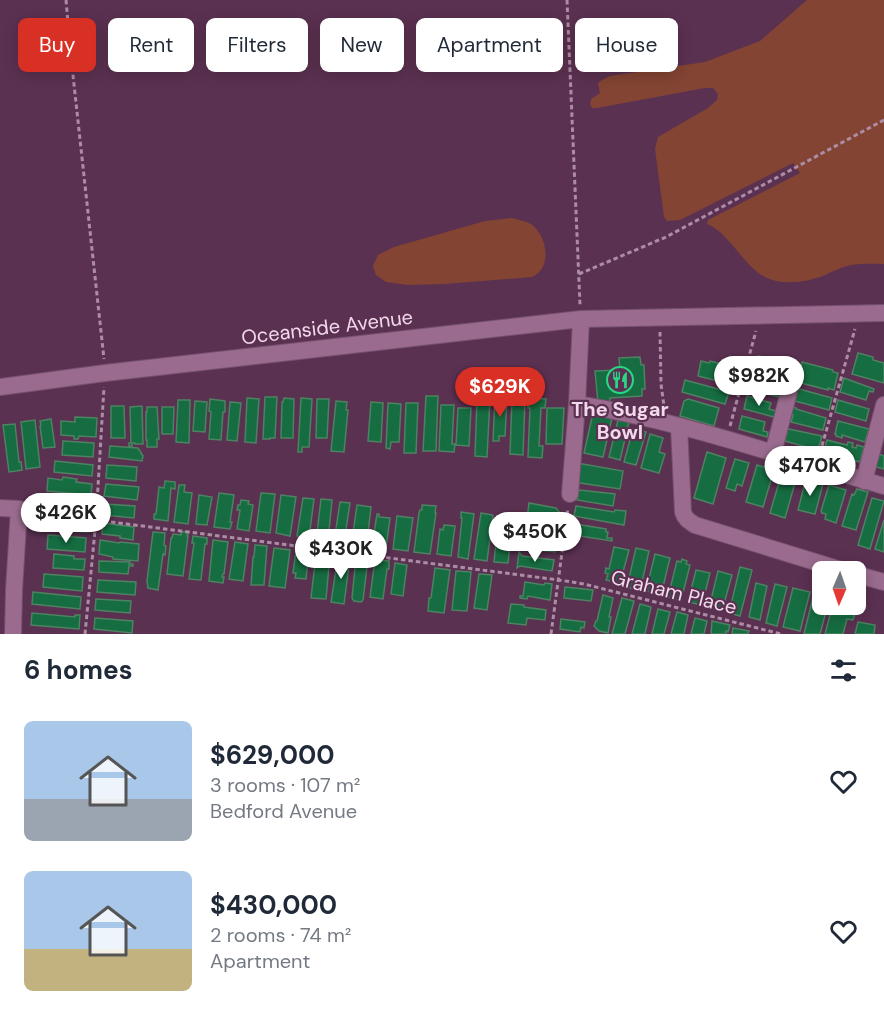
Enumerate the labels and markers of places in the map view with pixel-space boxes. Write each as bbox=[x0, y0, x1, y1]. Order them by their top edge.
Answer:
pin: $982K bbox=[717, 356, 801, 407]
restaurant icon: The Sugar Bowl bbox=[605, 365, 635, 395]
pin: $629K bbox=[458, 367, 542, 418]
place label: The Sugar Bowl bbox=[571, 396, 669, 445]
pin: $470K bbox=[768, 446, 852, 497]
pin: $426K bbox=[24, 493, 108, 544]
pin: $450K bbox=[493, 512, 577, 563]
pin: $430K bbox=[299, 529, 383, 580]

